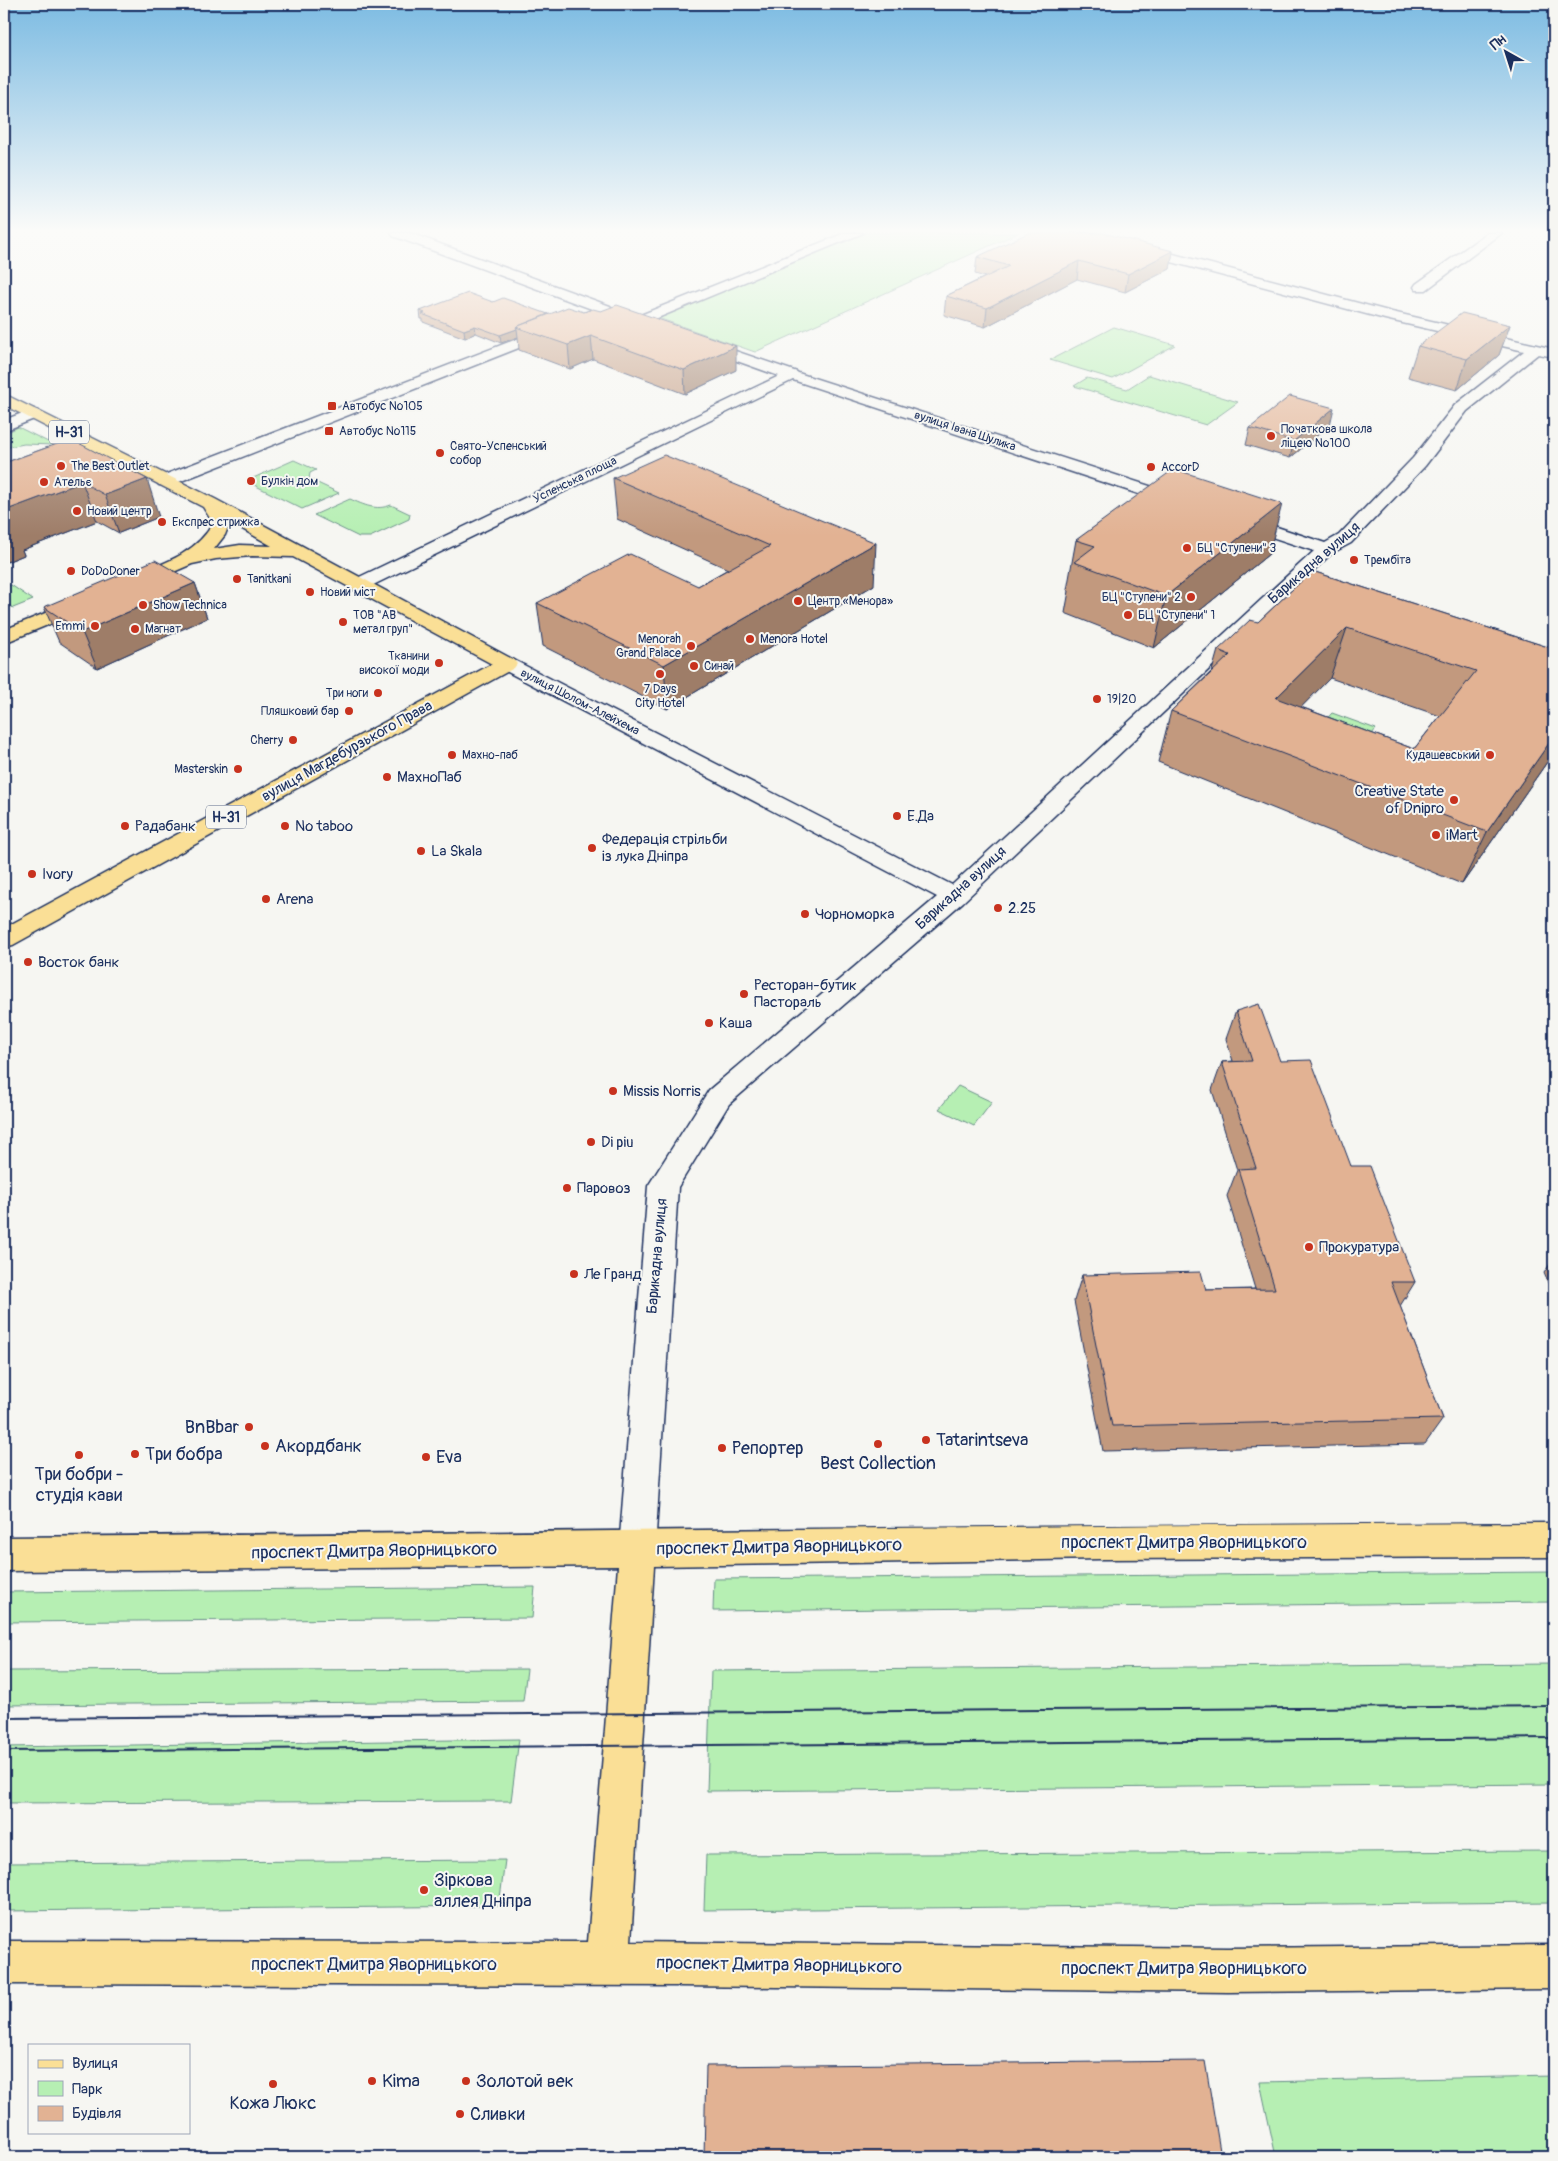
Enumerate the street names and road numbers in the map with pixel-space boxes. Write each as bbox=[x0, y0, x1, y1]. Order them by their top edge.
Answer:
street label: вулиця Івана Шулика bbox=[912, 408, 1018, 455]
road number: Н-31 bbox=[49, 421, 89, 444]
street label: Успенська площа bbox=[531, 453, 620, 507]
street label: Барикадна вулиця bbox=[1264, 518, 1364, 608]
street label: вулиця Шолом-Алейхема bbox=[518, 665, 642, 739]
street label: вулиця Магдебурзького Права bbox=[258, 696, 436, 806]
road number: Н-31 bbox=[206, 806, 246, 829]
street label: Барикадна вулиця bbox=[912, 842, 1010, 934]
street label: Барикадна вулиця bbox=[642, 1197, 672, 1315]
street label: проспект Дмитра Яворницького bbox=[1061, 1531, 1307, 1554]
street label: проспект Дмитра Яворницького bbox=[656, 1533, 902, 1561]
street label: проспект Дмитра Яворницького bbox=[251, 1537, 497, 1565]
street label: проспект Дмитра Яворницького bbox=[656, 1951, 902, 1979]
street label: проспект Дмитра Яворницького bbox=[251, 1953, 497, 1976]
street label: проспект Дмитра Яворницького bbox=[1061, 1957, 1307, 1980]

